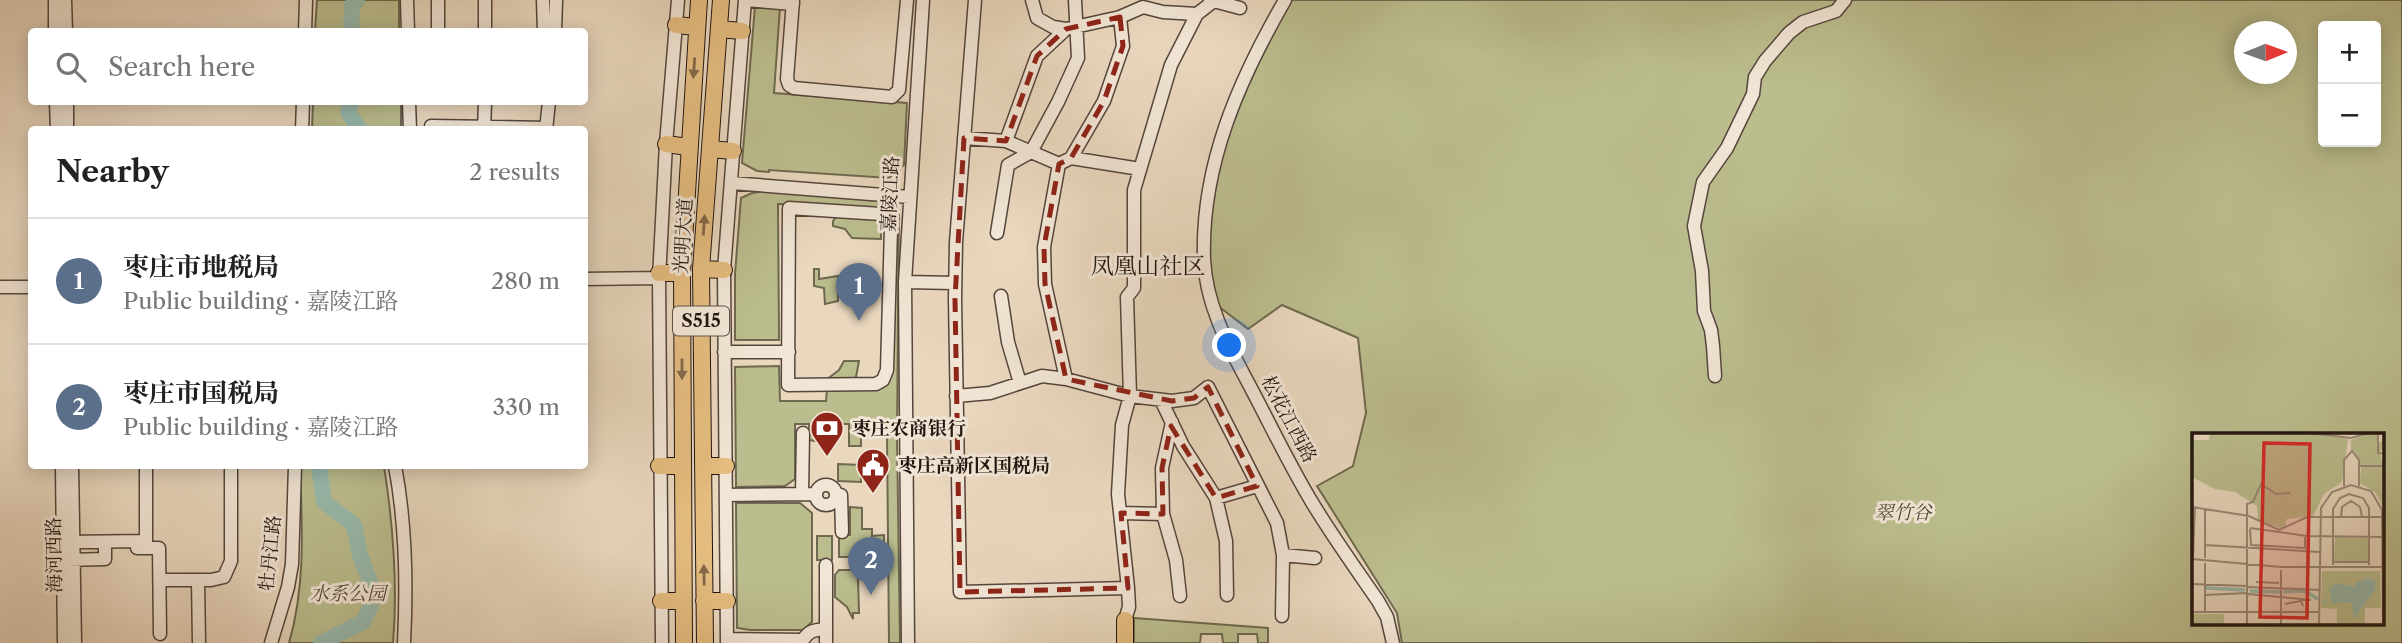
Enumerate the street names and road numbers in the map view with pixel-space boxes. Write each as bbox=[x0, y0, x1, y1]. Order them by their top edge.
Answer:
street label: 嘉陵江路 bbox=[877, 155, 903, 233]
street label: 光明大道 bbox=[669, 197, 697, 275]
road number: S515 bbox=[673, 306, 729, 335]
street label: 松花江西路 bbox=[1257, 372, 1321, 466]
street label: 牡丹江路 bbox=[255, 514, 285, 592]
street label: 海河西路 bbox=[42, 517, 66, 593]

